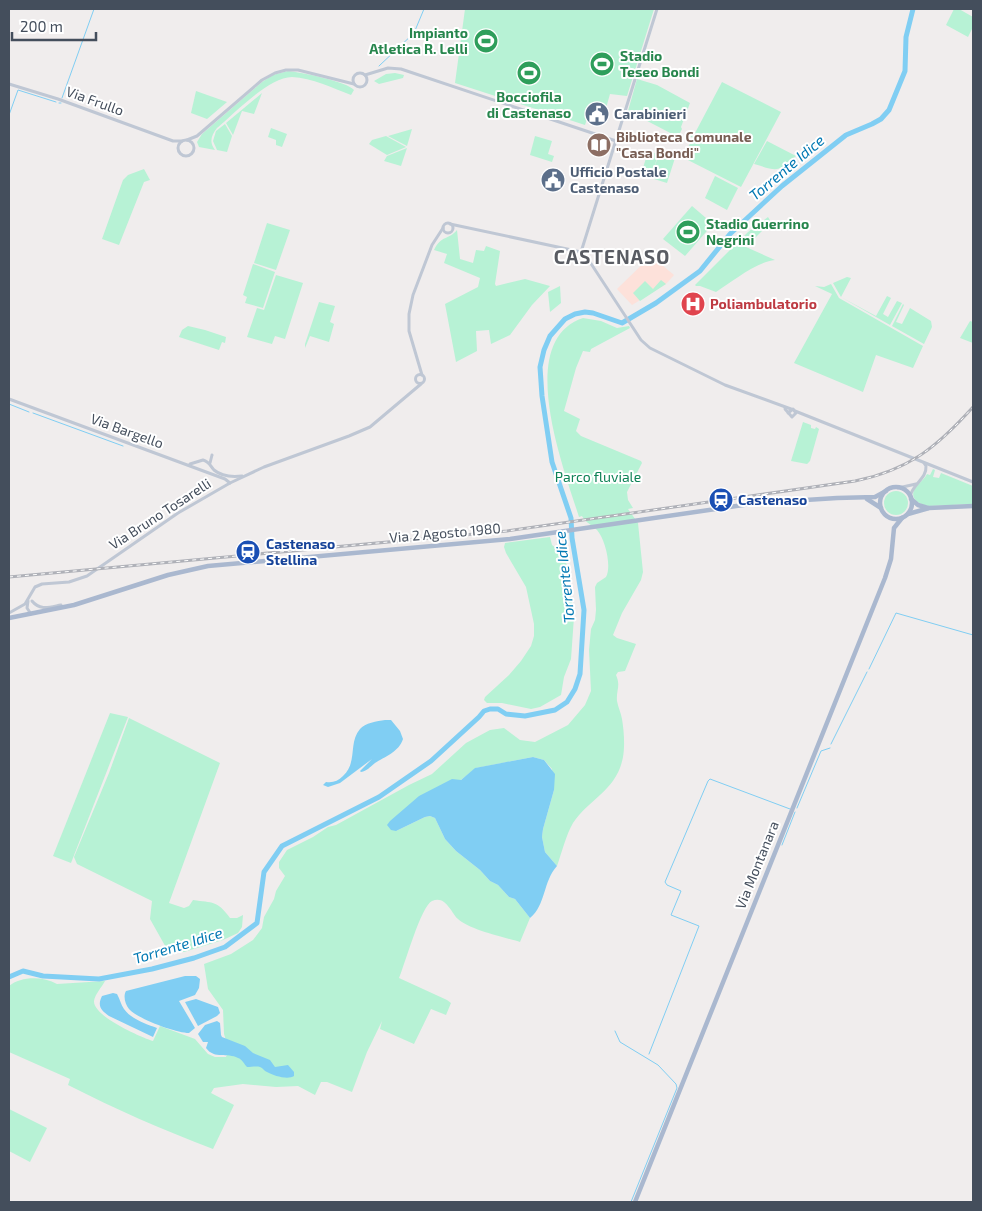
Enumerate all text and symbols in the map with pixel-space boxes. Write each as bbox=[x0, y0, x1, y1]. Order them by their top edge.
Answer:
scale bar bbox=[12, 10, 96, 42]
text: 200 m bbox=[20, 17, 63, 35]
place label: Impianto Atletica R. Lelli bbox=[369, 24, 468, 57]
sports icon: Impianto Atletica R. Lelli bbox=[473, 28, 499, 54]
place label: Stadio Teseo Bondi bbox=[620, 47, 699, 80]
sports icon: Stadio Teseo Bondi bbox=[589, 51, 615, 77]
sports icon: Bocciofila di Castenaso bbox=[516, 60, 542, 86]
street label: Via Frullo bbox=[64, 82, 126, 119]
place label: Bocciofila di Castenaso bbox=[487, 88, 571, 121]
public building icon: Carabinieri bbox=[584, 101, 610, 127]
place label: Carabinieri bbox=[614, 105, 686, 122]
place label: Biblioteca Comunale "Casa Bondi" bbox=[616, 128, 752, 161]
water label: Torrente Idice bbox=[745, 131, 828, 204]
library icon: Biblioteca Comunale "Casa Bondi" bbox=[586, 132, 612, 158]
place label: Ufficio Postale Castenaso bbox=[570, 163, 667, 196]
public building icon: Ufficio Postale Castenaso bbox=[540, 167, 566, 193]
place label: Stadio Guerrino Negrini bbox=[706, 215, 809, 248]
sports icon: Stadio Guerrino Negrini bbox=[675, 219, 701, 245]
district label: CASTENASO bbox=[554, 245, 670, 268]
hospital icon: Poliambulatorio bbox=[680, 291, 706, 317]
place label: Poliambulatorio bbox=[710, 295, 817, 312]
street label: Via Bargello bbox=[88, 409, 166, 452]
park label: Parco fluviale bbox=[555, 468, 641, 485]
street label: Via Bruno Tosarelli bbox=[106, 474, 214, 553]
station icon: Castenaso bbox=[708, 487, 734, 513]
place label: Castenaso bbox=[738, 491, 807, 508]
street label: Via 2 Agosto 1980 bbox=[388, 519, 501, 546]
water label: Torrente Idice bbox=[550, 530, 578, 624]
place label: Castenaso Stellina bbox=[266, 535, 335, 568]
station icon: Castenaso Stellina bbox=[235, 539, 261, 565]
street label: Via Montanara bbox=[731, 818, 782, 911]
water label: Torrente Idice bbox=[131, 923, 225, 967]

